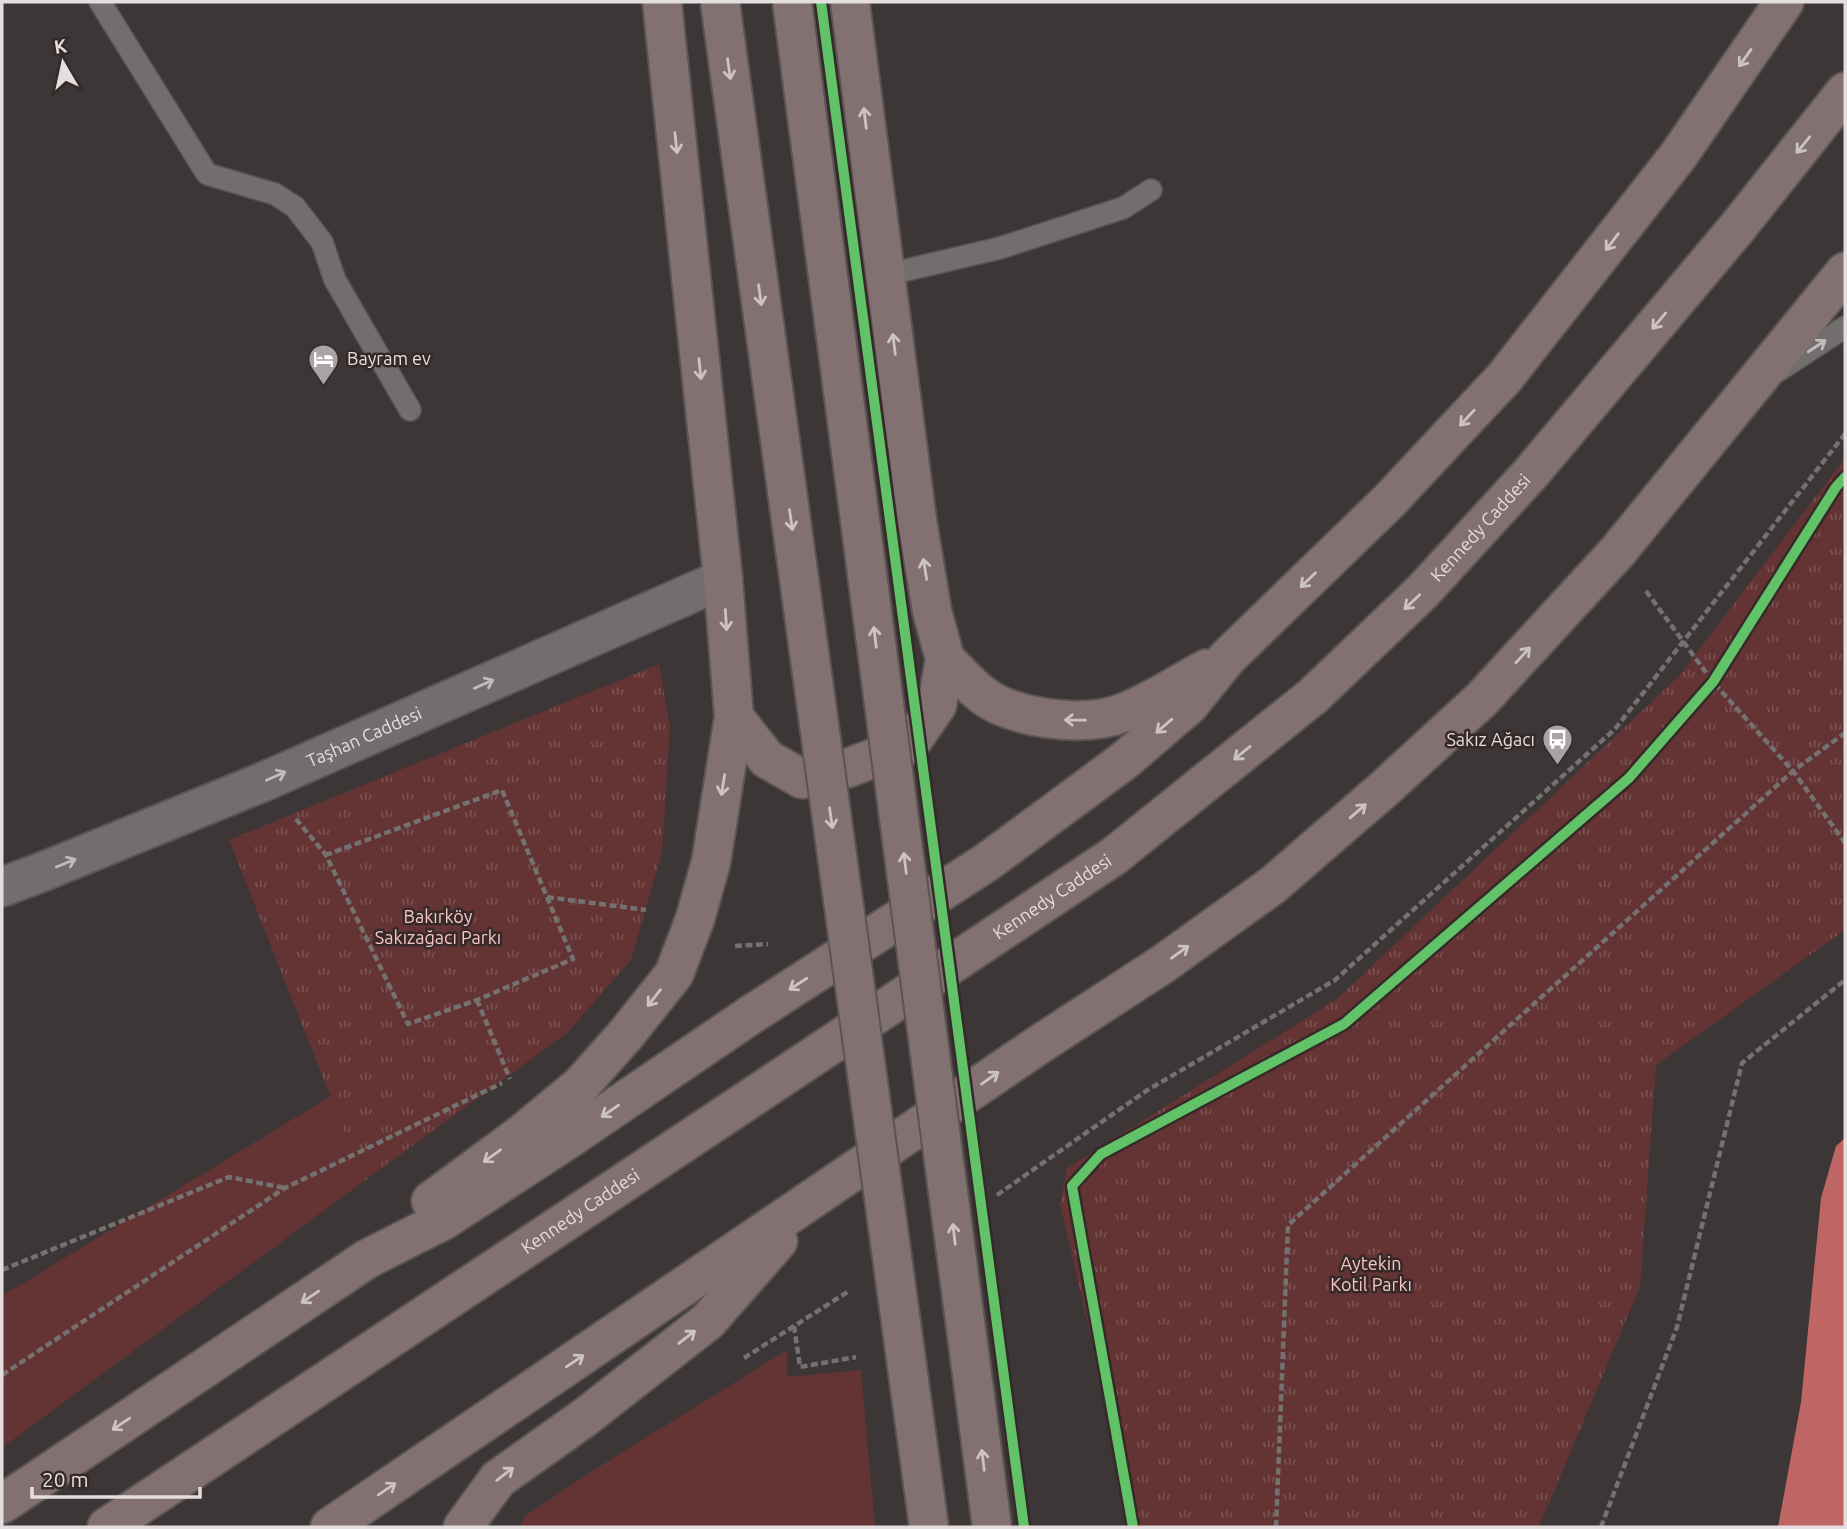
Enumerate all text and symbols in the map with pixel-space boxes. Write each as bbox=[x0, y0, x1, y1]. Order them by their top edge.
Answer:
north arrow bbox=[28, 28, 98, 98]
text: K bbox=[52, 34, 69, 58]
one-way arrow bbox=[1738, 48, 1752, 67]
one-way arrow bbox=[723, 58, 736, 80]
one-way arrow bbox=[858, 107, 871, 130]
one-way arrow bbox=[670, 131, 683, 154]
one-way arrow bbox=[1795, 135, 1810, 153]
one-way arrow bbox=[1604, 232, 1619, 251]
one-way arrow bbox=[753, 283, 766, 306]
one-way arrow bbox=[1651, 311, 1666, 329]
one-way arrow bbox=[887, 333, 900, 355]
one-way arrow bbox=[1806, 339, 1826, 353]
hotel icon: Bayram ev bbox=[307, 342, 341, 386]
place label: Bayram ev bbox=[347, 348, 431, 368]
one-way arrow bbox=[694, 357, 707, 380]
one-way arrow bbox=[1459, 409, 1475, 427]
street label: Kennedy Caddesi bbox=[1426, 470, 1534, 585]
one-way arrow bbox=[784, 508, 797, 531]
one-way arrow bbox=[918, 558, 931, 581]
one-way arrow bbox=[1300, 572, 1317, 589]
one-way arrow bbox=[1403, 594, 1420, 611]
one-way arrow bbox=[720, 608, 733, 630]
one-way arrow bbox=[869, 626, 882, 649]
one-way arrow bbox=[1515, 646, 1531, 664]
one-way arrow bbox=[473, 677, 494, 690]
street label: Taşhan Caddesi bbox=[303, 702, 425, 771]
one-way arrow bbox=[1064, 713, 1087, 726]
one-way arrow bbox=[1155, 718, 1173, 734]
bus stop icon: Sakız Ağacı bbox=[1541, 723, 1575, 767]
place label: Sakız Ağacı bbox=[1446, 729, 1535, 749]
one-way arrow bbox=[1233, 746, 1251, 761]
one-way arrow bbox=[265, 769, 286, 782]
one-way arrow bbox=[716, 773, 729, 796]
one-way arrow bbox=[1349, 803, 1367, 819]
one-way arrow bbox=[825, 807, 838, 829]
street label: Kennedy Caddesi bbox=[989, 850, 1115, 943]
one-way arrow bbox=[898, 852, 911, 875]
one-way arrow bbox=[54, 855, 76, 868]
park label: Bakırköy Sakızağacı Parkı bbox=[375, 906, 501, 947]
one-way arrow bbox=[1170, 945, 1189, 959]
one-way arrow bbox=[789, 977, 808, 991]
one-way arrow bbox=[647, 989, 662, 1007]
one-way arrow bbox=[980, 1071, 999, 1085]
one-way arrow bbox=[600, 1104, 620, 1118]
one-way arrow bbox=[483, 1148, 501, 1163]
street label: Kennedy Caddesi bbox=[517, 1164, 643, 1257]
one-way arrow bbox=[947, 1223, 960, 1246]
park label: Aytekin Kotil Parkı bbox=[1330, 1253, 1412, 1294]
one-way arrow bbox=[301, 1290, 320, 1304]
one-way arrow bbox=[677, 1330, 696, 1345]
one-way arrow bbox=[565, 1354, 584, 1369]
one-way arrow bbox=[112, 1416, 131, 1431]
one-way arrow bbox=[977, 1449, 990, 1471]
scale bar bbox=[32, 1456, 200, 1500]
text: 20 m bbox=[42, 1467, 89, 1491]
one-way arrow bbox=[496, 1467, 514, 1482]
one-way arrow bbox=[377, 1482, 396, 1496]

